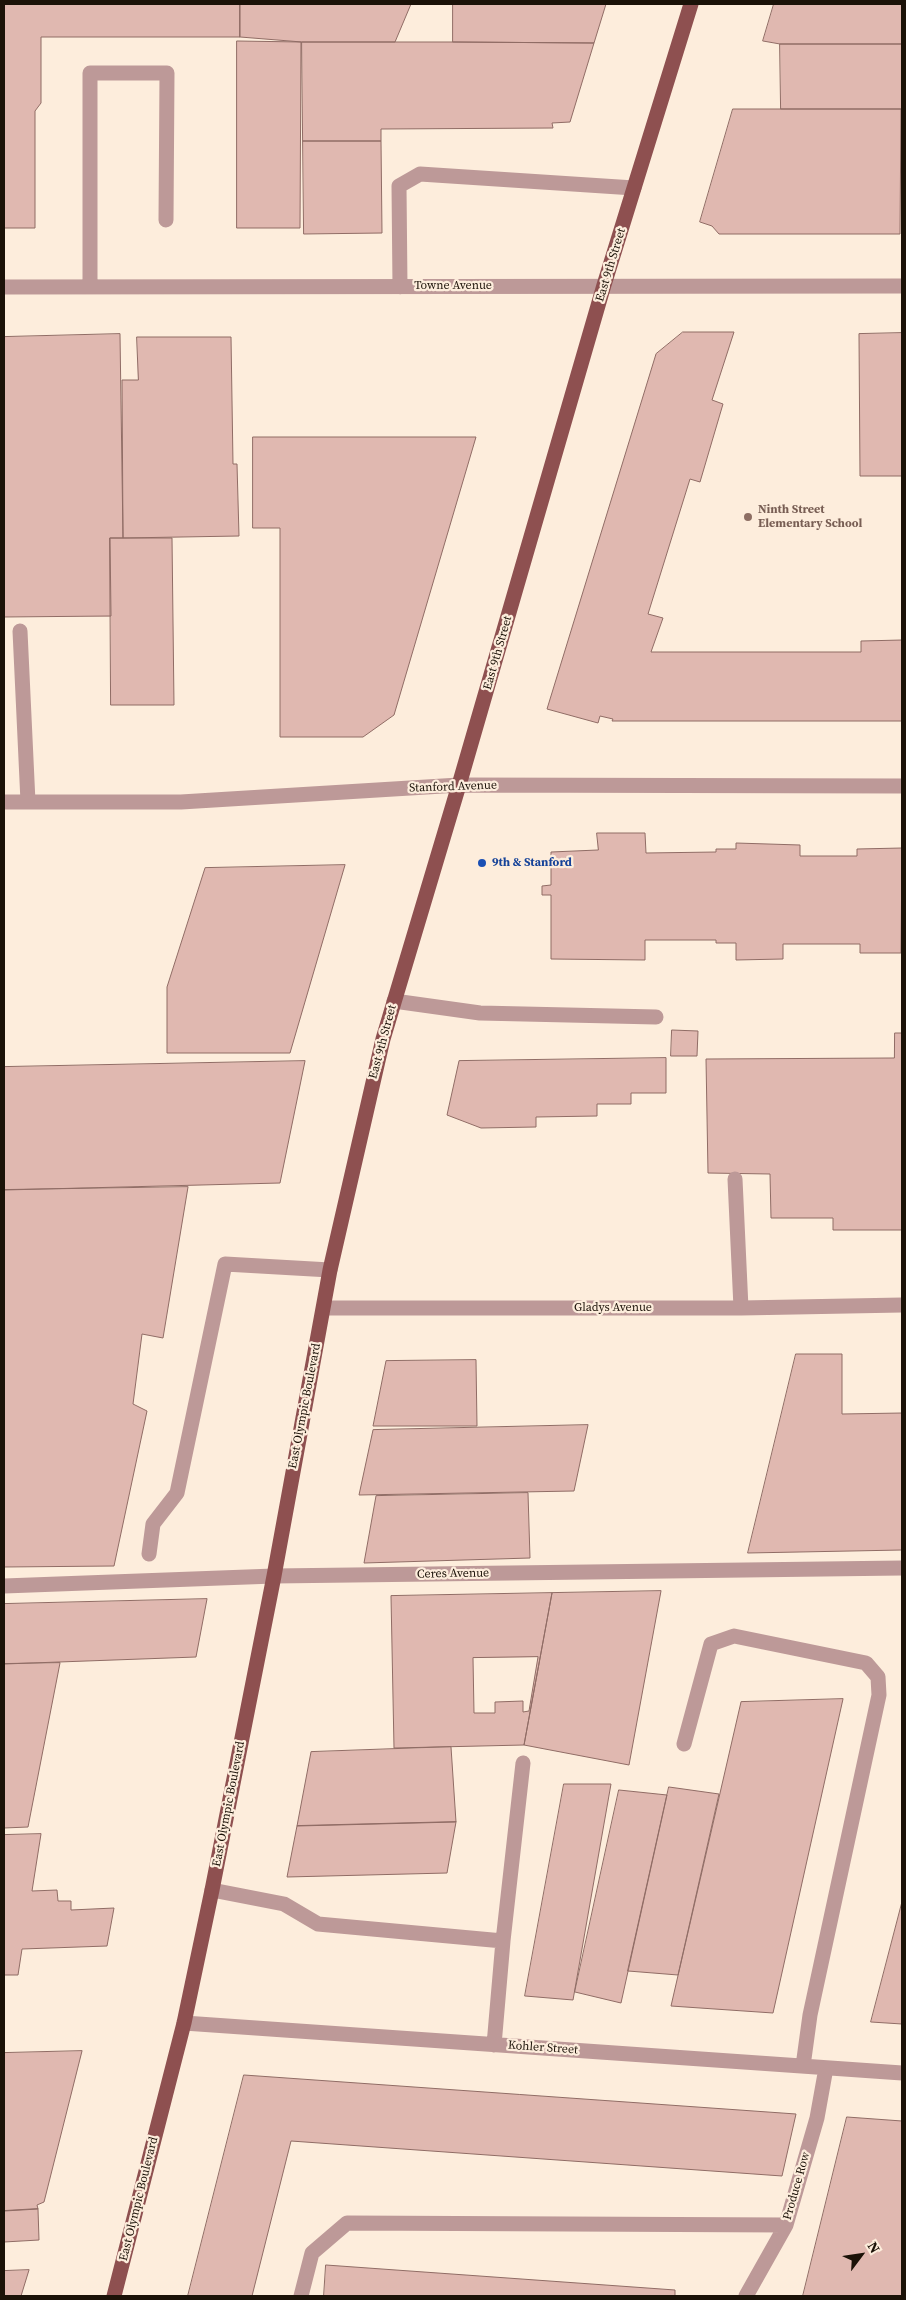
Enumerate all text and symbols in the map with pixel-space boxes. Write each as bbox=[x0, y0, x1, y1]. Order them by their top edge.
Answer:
street label: East 9th Street bbox=[593, 226, 629, 304]
street label: Towne Avenue bbox=[414, 279, 492, 293]
place label: Ninth Street Elementary School bbox=[758, 503, 862, 531]
marker: Ninth Street Elementary School bbox=[742, 511, 754, 523]
street label: East 9th Street bbox=[481, 614, 515, 692]
street label: Stanford Avenue bbox=[409, 778, 497, 796]
place label: 9th & Stanford bbox=[492, 856, 572, 870]
marker: 9th & Stanford bbox=[476, 857, 488, 869]
street label: East 9th Street bbox=[366, 1003, 400, 1081]
street label: Gladys Avenue bbox=[574, 1301, 652, 1315]
street label: East Olympic Boulevard bbox=[286, 1342, 324, 1470]
street label: Ceres Avenue bbox=[417, 1566, 489, 1582]
street label: East Olympic Boulevard bbox=[210, 1740, 248, 1868]
street label: Kohler Street bbox=[508, 2038, 578, 2058]
street label: East Olympic Boulevard bbox=[117, 2135, 161, 2263]
street label: Produce Row bbox=[780, 2150, 814, 2222]
north arrow bbox=[836, 2230, 886, 2280]
text: N bbox=[863, 2238, 885, 2257]

